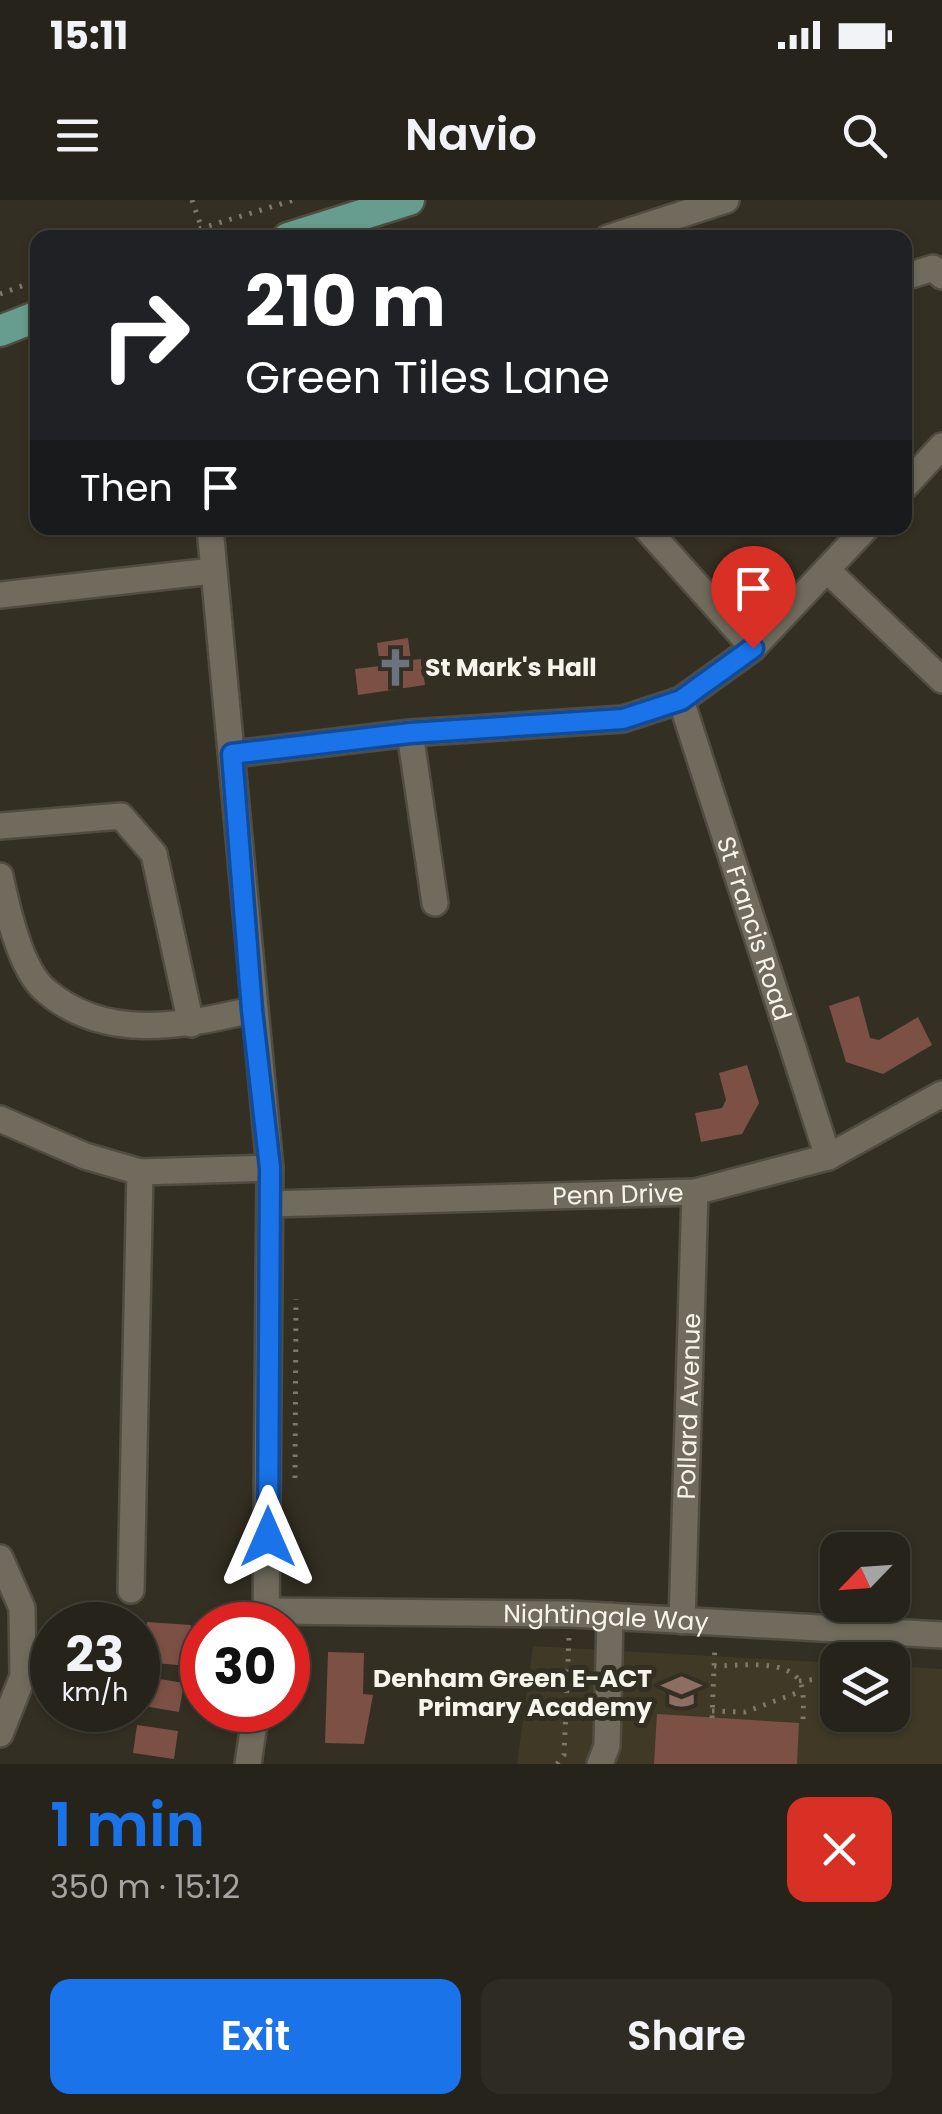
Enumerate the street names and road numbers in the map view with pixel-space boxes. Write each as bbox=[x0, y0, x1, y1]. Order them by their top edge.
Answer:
street label: St Francis Road bbox=[709, 832, 800, 1025]
street label: Penn Drive bbox=[552, 1175, 684, 1214]
street label: Pollard Avenue bbox=[668, 1312, 709, 1500]
street label: Nightingale Way bbox=[503, 1596, 710, 1639]

